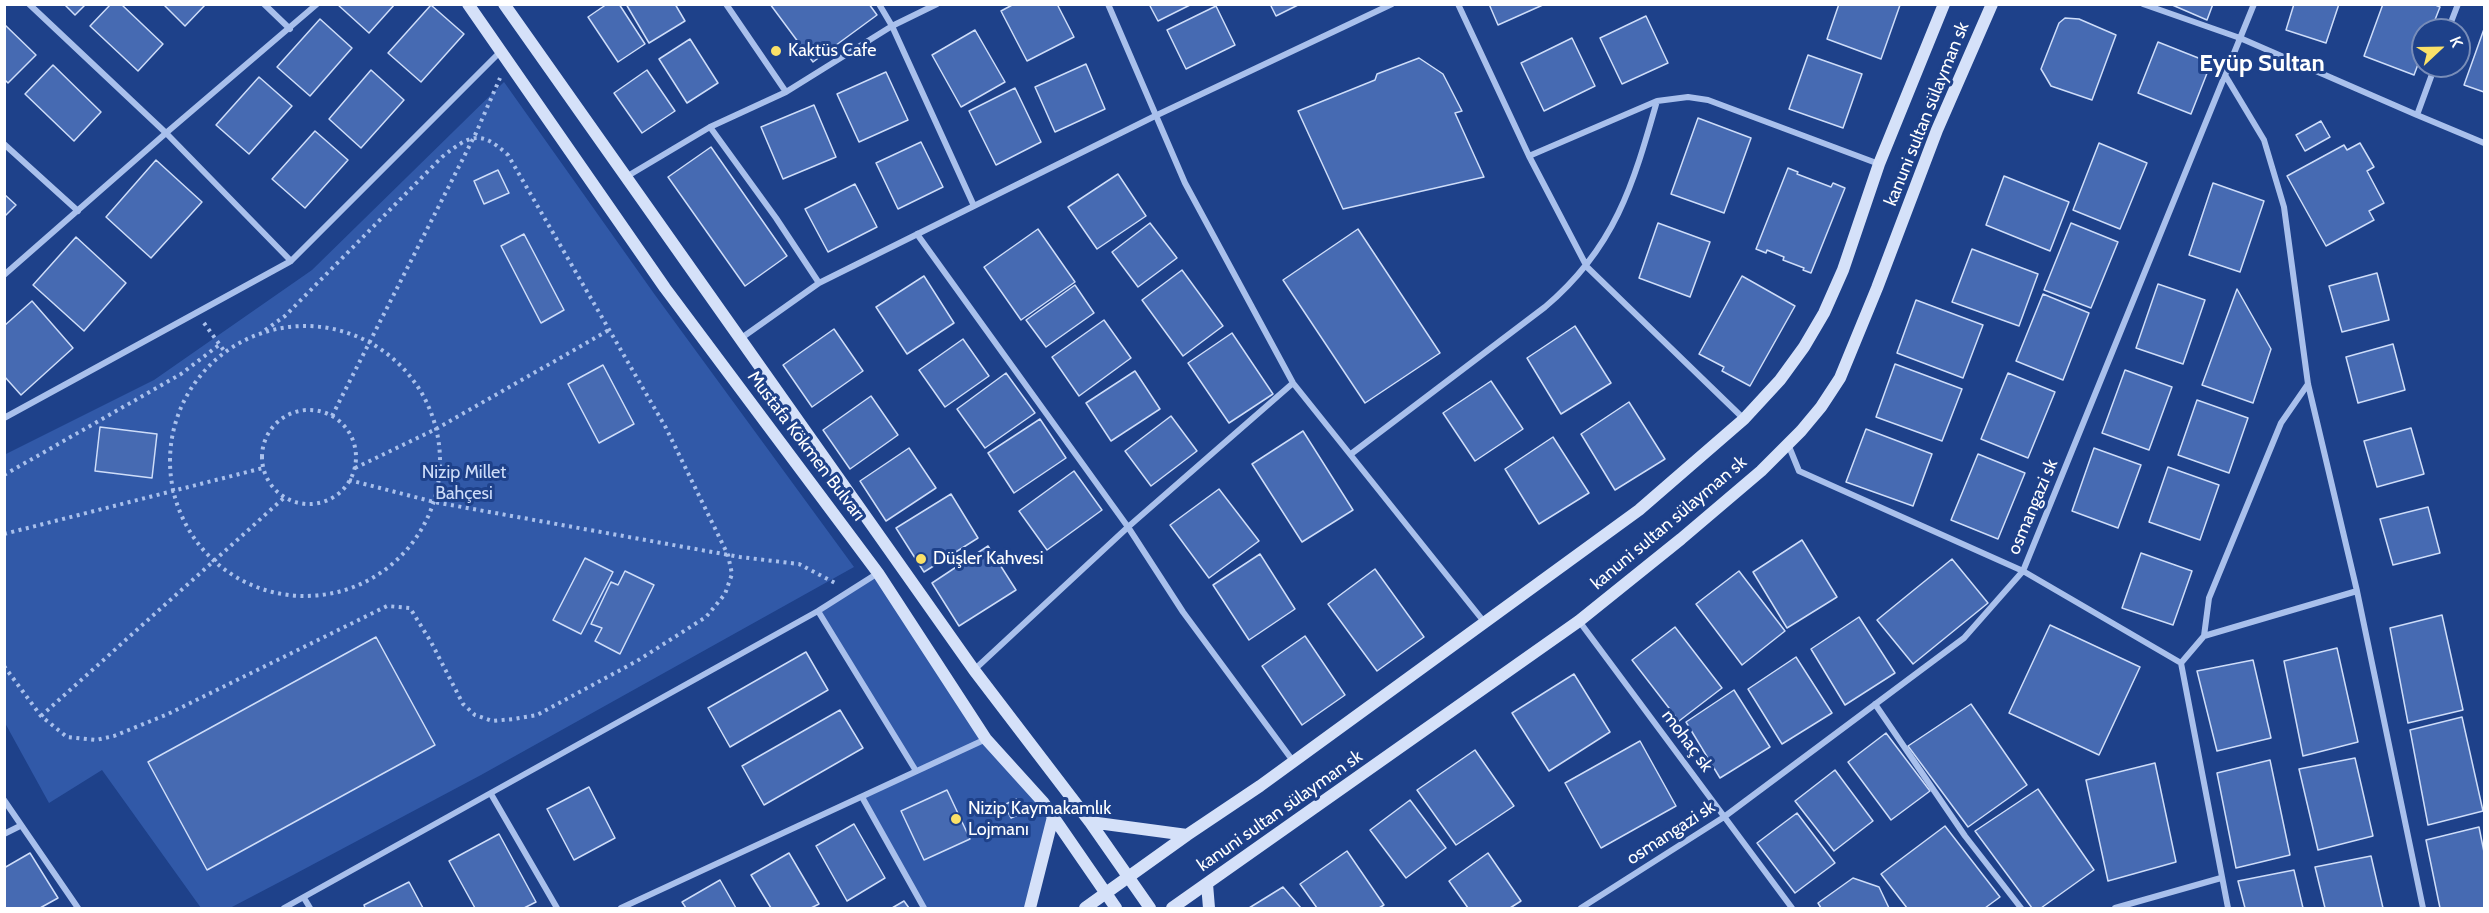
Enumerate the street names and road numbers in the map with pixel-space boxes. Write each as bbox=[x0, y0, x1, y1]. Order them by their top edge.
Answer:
street label: kanuni sultan sülayman sk bbox=[1880, 19, 1974, 209]
street label: Mustafa Kökmen Bulvarı bbox=[743, 367, 869, 525]
street label: kanuni sultan sülayman sk bbox=[1587, 452, 1751, 594]
street label: osmangazi sk bbox=[2003, 456, 2063, 558]
street label: mohaç sk bbox=[1657, 706, 1717, 776]
street label: kanuni sultan sülayman sk bbox=[1193, 746, 1367, 876]
street label: osmangazi sk bbox=[1623, 796, 1719, 870]

